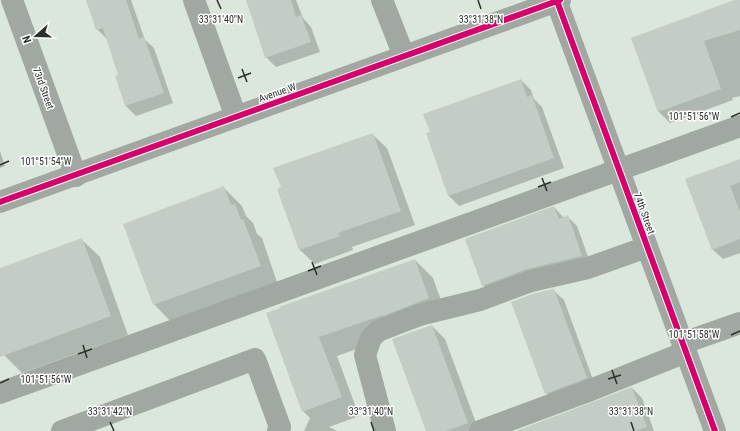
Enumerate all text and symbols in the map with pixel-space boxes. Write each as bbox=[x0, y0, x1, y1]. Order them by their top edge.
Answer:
text: 33°31'40"N bbox=[199, 14, 243, 25]
text: 33°31'38"N bbox=[459, 14, 503, 25]
north arrow bbox=[16, 16, 56, 56]
text: N bbox=[20, 34, 34, 45]
street label: 73rd Street bbox=[31, 66, 56, 111]
street label: Avenue W bbox=[257, 81, 298, 104]
text: 101°51'56"W bbox=[669, 111, 720, 122]
text: 101°51'54"W bbox=[21, 156, 72, 167]
street label: 74th Street bbox=[632, 191, 657, 235]
text: 101°51'58"W bbox=[669, 329, 720, 340]
text: 101°51'56"W bbox=[21, 374, 72, 385]
text: 33°31'42"N bbox=[88, 406, 132, 417]
text: 33°31'40"N bbox=[349, 406, 393, 417]
text: 33°31'38"N bbox=[609, 406, 653, 417]

